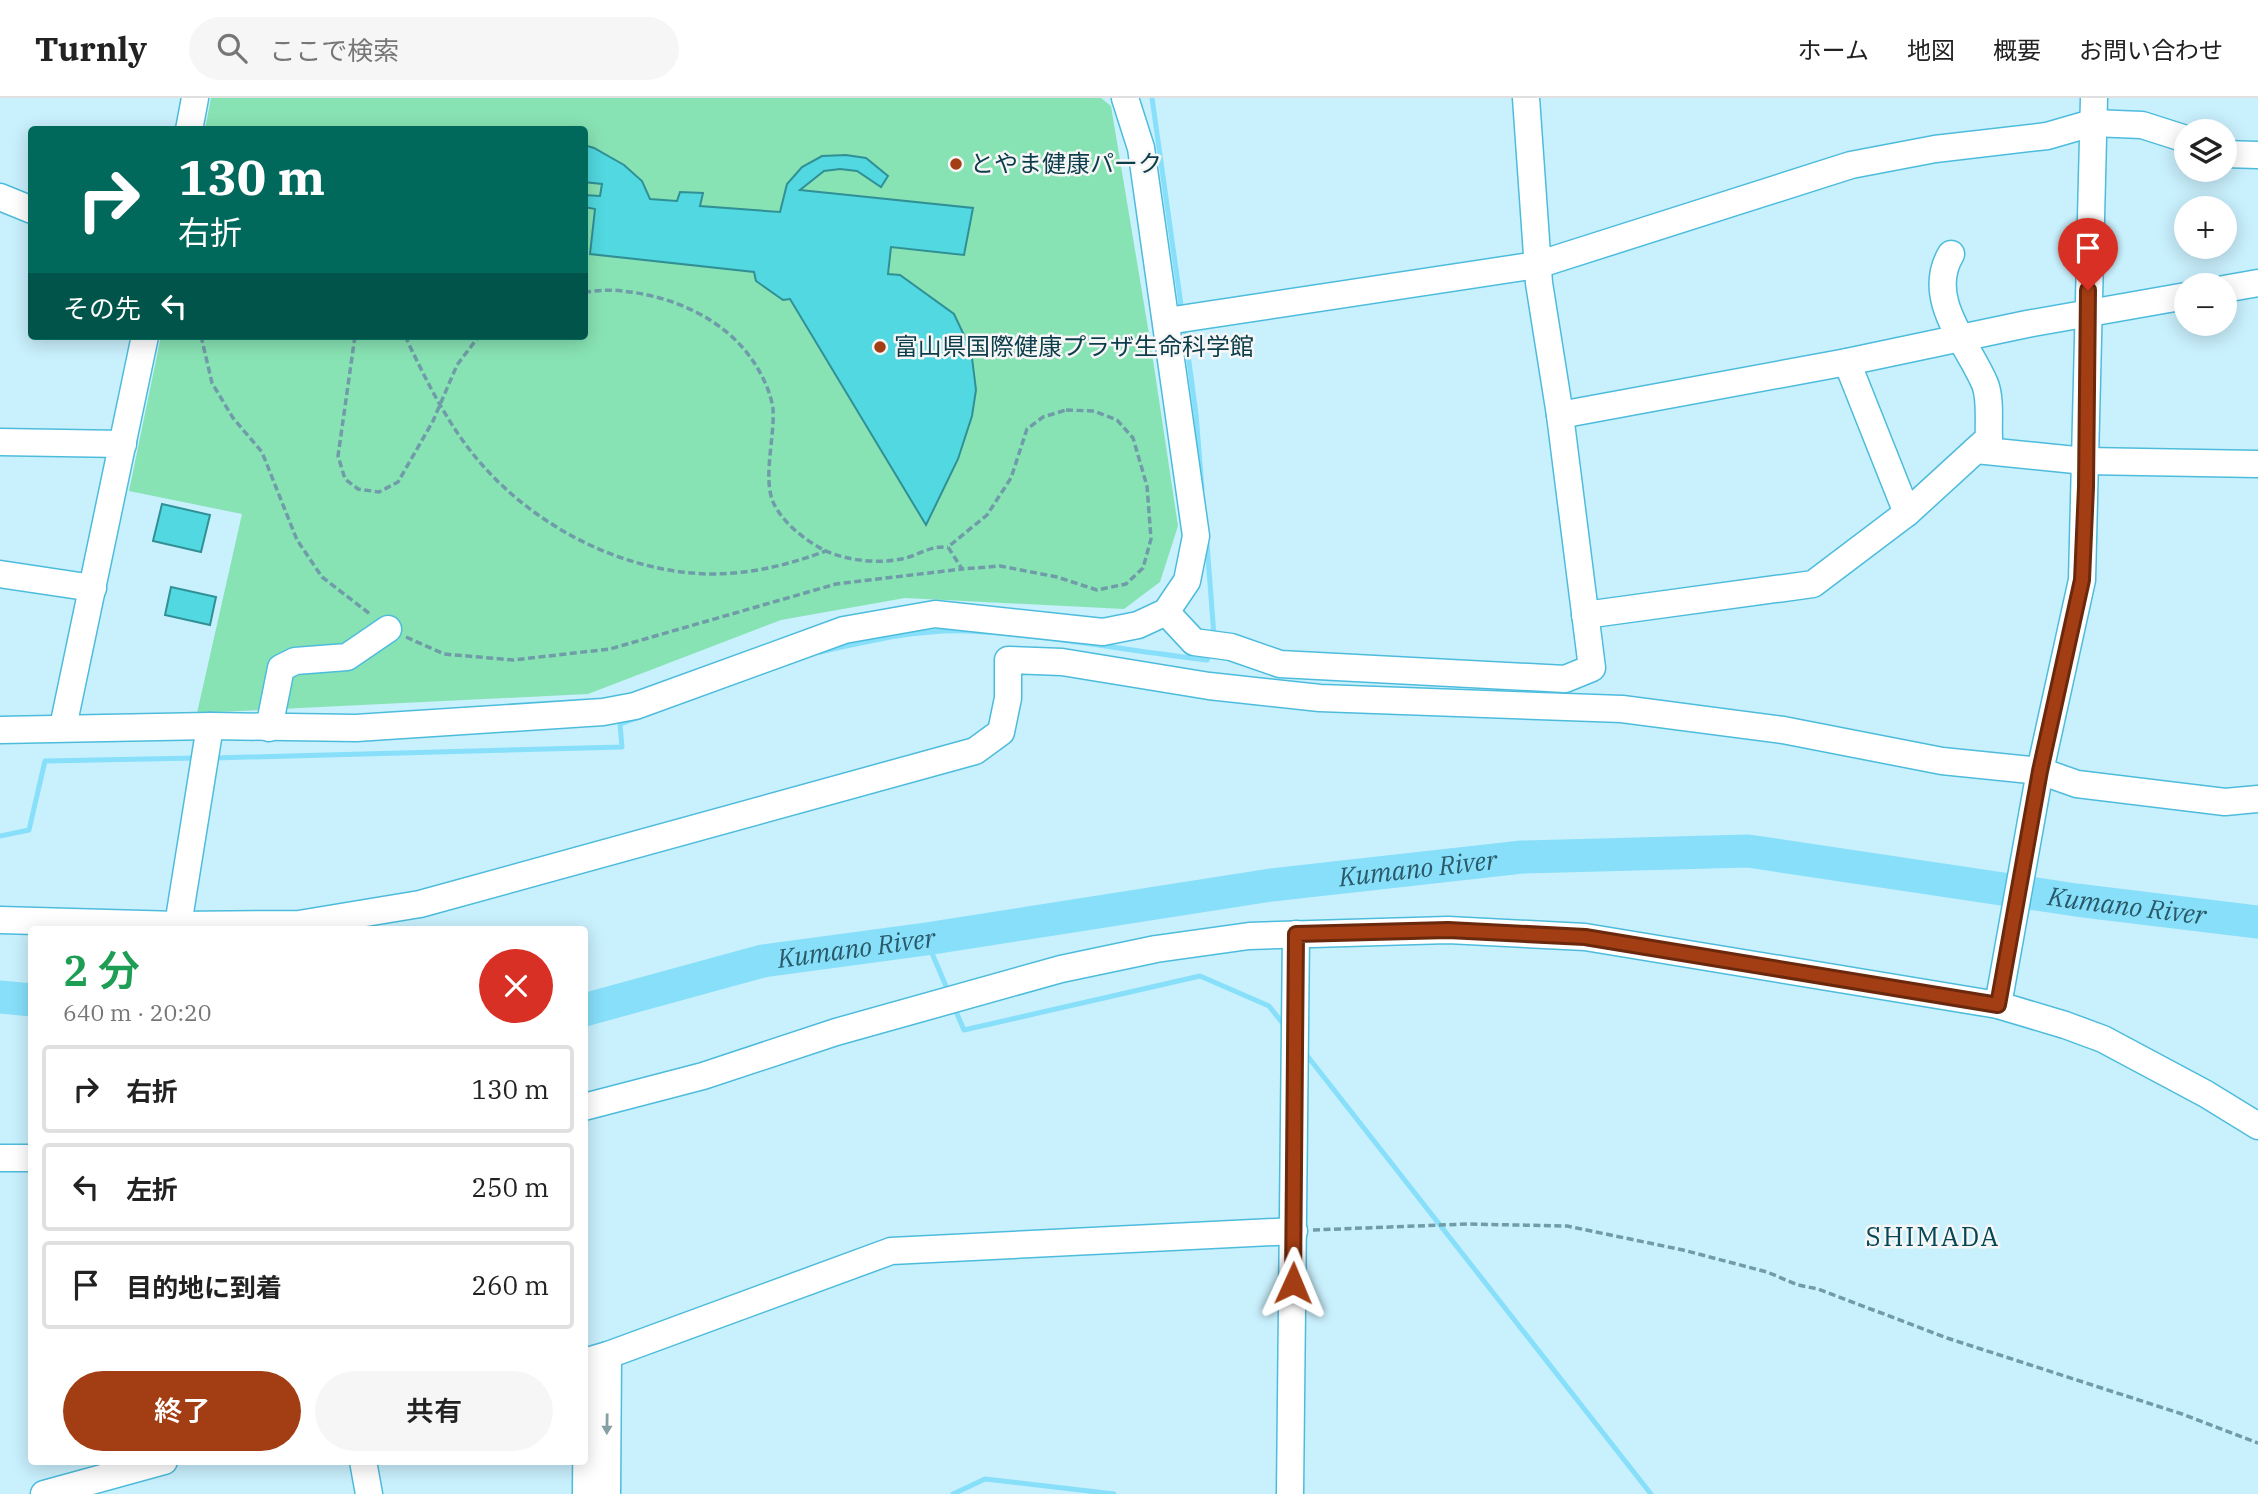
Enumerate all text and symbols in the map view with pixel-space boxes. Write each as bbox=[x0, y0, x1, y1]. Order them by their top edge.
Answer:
search box bbox=[189, 17, 679, 80]
text: Turnly bbox=[35, 27, 147, 70]
icon: search bbox=[213, 29, 251, 67]
text: ここで検索 bbox=[269, 33, 399, 67]
text: ホーム bbox=[1798, 34, 1869, 66]
text: 地図 bbox=[1907, 34, 1955, 66]
text: 概要 bbox=[1993, 34, 2041, 66]
text: お問い合わせ bbox=[2079, 34, 2223, 66]
map controls bbox=[2174, 119, 2237, 336]
button: layers bbox=[2174, 119, 2237, 182]
text: 130 m bbox=[178, 145, 325, 208]
place label: とやま健康パーク bbox=[970, 147, 1162, 179]
icon: right bbox=[63, 154, 154, 245]
marker: とやま健康パーク bbox=[948, 156, 964, 172]
button: + bbox=[2174, 196, 2237, 259]
text: 右折 bbox=[178, 211, 242, 253]
pin bbox=[2058, 218, 2118, 290]
icon: arrive bbox=[2069, 229, 2107, 267]
button: − bbox=[2174, 273, 2237, 336]
icon: left bbox=[155, 287, 193, 325]
text: その先 bbox=[63, 291, 141, 325]
place label: 富山県国際健康プラザ生命科学館 bbox=[894, 330, 1254, 362]
marker: 富山県国際健康プラザ生命科学館 bbox=[872, 339, 888, 355]
water label: Kumano River bbox=[1336, 842, 1499, 893]
water label: Kumano River bbox=[2045, 878, 2209, 932]
water label: Kumano River bbox=[774, 920, 939, 975]
text: 2 分 bbox=[63, 943, 140, 998]
button: close bbox=[479, 949, 553, 1023]
text: 640 m · 20:20 bbox=[63, 997, 212, 1027]
icon: right bbox=[67, 1070, 105, 1108]
text: 130 m bbox=[471, 1072, 549, 1106]
text: 右折 bbox=[126, 1074, 178, 1108]
icon: left bbox=[67, 1168, 105, 1206]
text: 250 m bbox=[471, 1170, 549, 1204]
text: 左折 bbox=[126, 1172, 178, 1206]
district label: SHIMADA bbox=[1866, 1219, 2000, 1253]
position arrow bbox=[1256, 1246, 1330, 1320]
icon: arrive bbox=[67, 1266, 105, 1304]
text: 260 m bbox=[471, 1268, 549, 1302]
text: 目的地に到着 bbox=[126, 1270, 282, 1304]
button: 終了 bbox=[63, 1371, 301, 1451]
button: 共有 bbox=[315, 1371, 553, 1451]
one-way arrow bbox=[602, 1413, 613, 1435]

